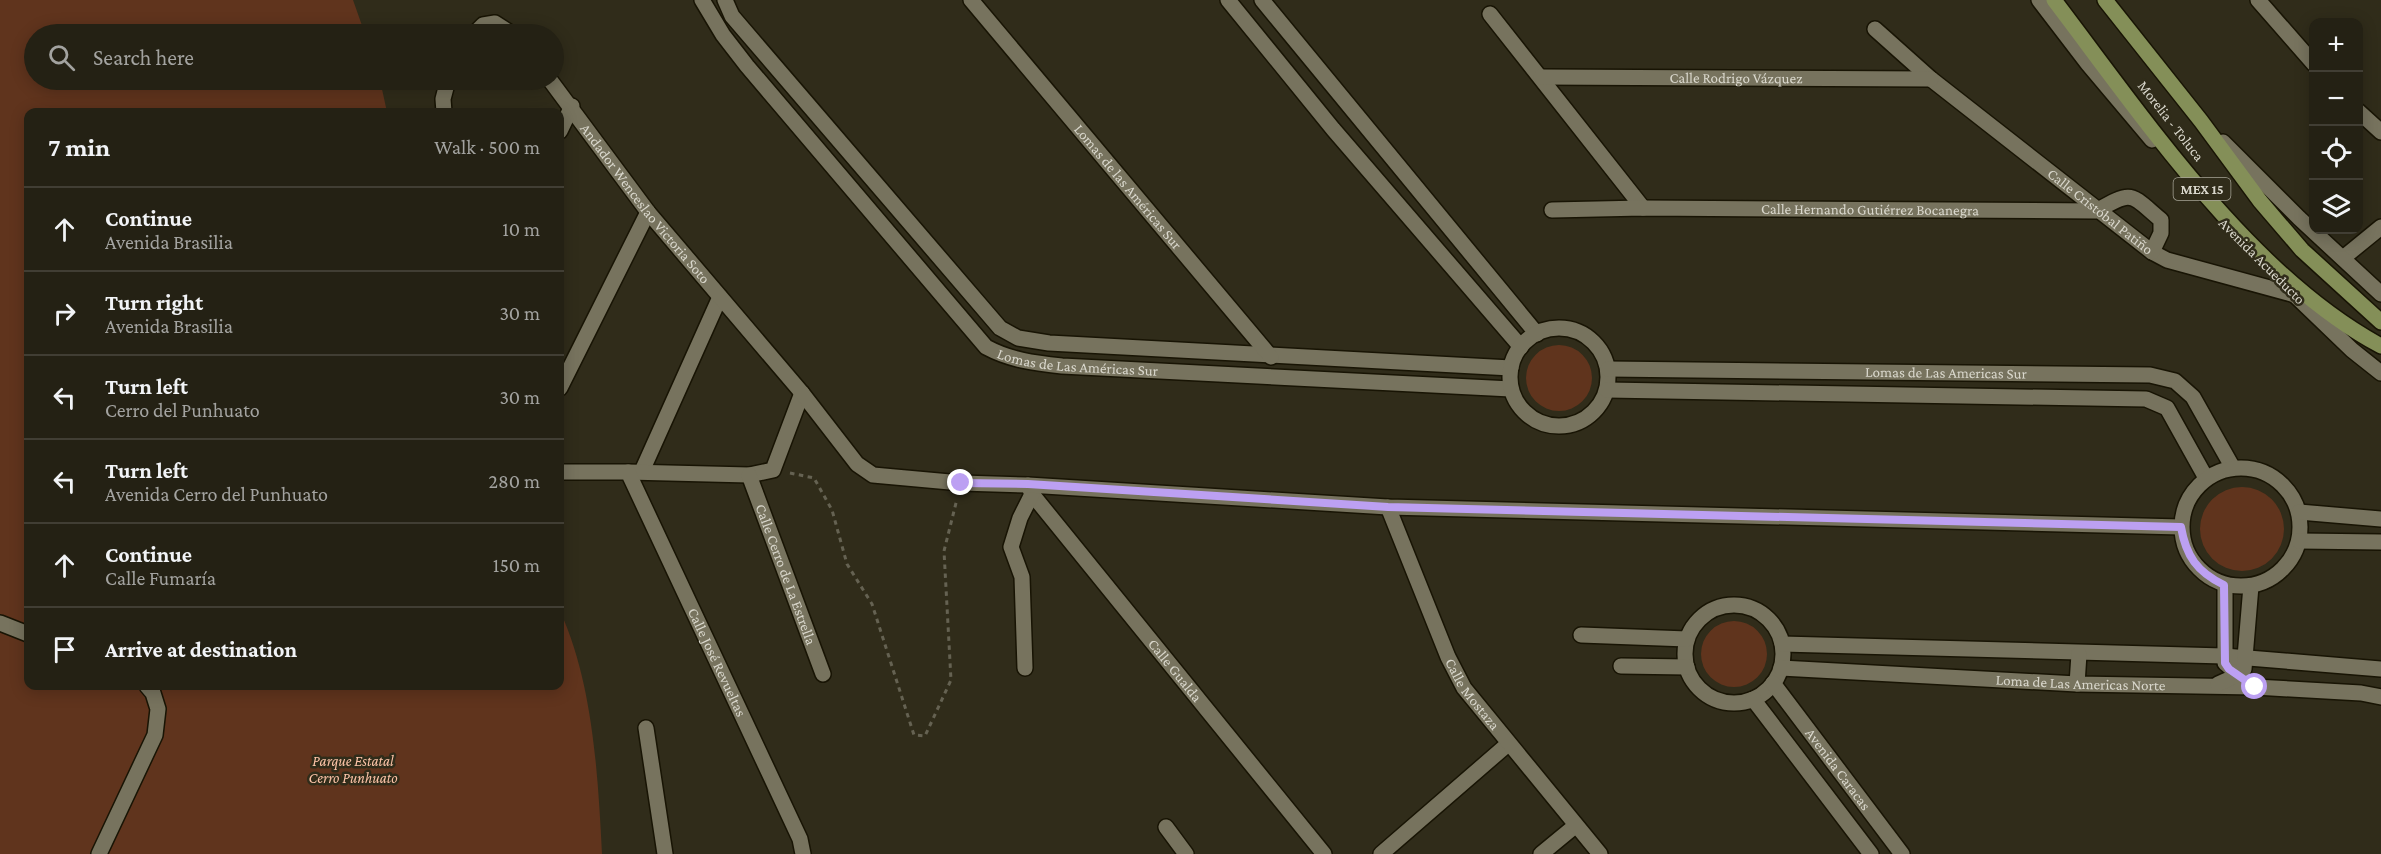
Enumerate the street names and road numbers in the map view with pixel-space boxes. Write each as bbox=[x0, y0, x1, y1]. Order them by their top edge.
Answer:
street label: Calle Rodrigo Vázquez bbox=[1669, 70, 1803, 87]
street label: Morelia - Toluca bbox=[2135, 78, 2207, 164]
street label: Andador Wenceslao Victoria Soto bbox=[577, 120, 713, 287]
street label: Lomas de las Américas Sur bbox=[1071, 121, 1185, 253]
street label: Calle Cristóbal Patiño bbox=[2044, 165, 2156, 258]
road number: MEX 15 bbox=[2174, 178, 2230, 200]
street label: Calle Hernando Gutiérrez Bocanegra bbox=[1761, 201, 1979, 219]
street label: Avenida Acueducto bbox=[2216, 215, 2308, 307]
street label: Lomas de Las Américas Sur bbox=[995, 345, 1159, 379]
street label: Lomas de Las Americas Sur bbox=[1865, 364, 2028, 382]
street label: Calle Cerro de La Estrella bbox=[752, 502, 819, 647]
street label: Calle José Revueltas bbox=[685, 605, 749, 719]
street label: Calle Gualda bbox=[1145, 636, 1205, 705]
street label: Calle Mostaza bbox=[1442, 655, 1503, 733]
street label: Loma de Las Americas Norte bbox=[1995, 672, 2166, 693]
street label: Avenida Caracas bbox=[1802, 725, 1874, 813]

